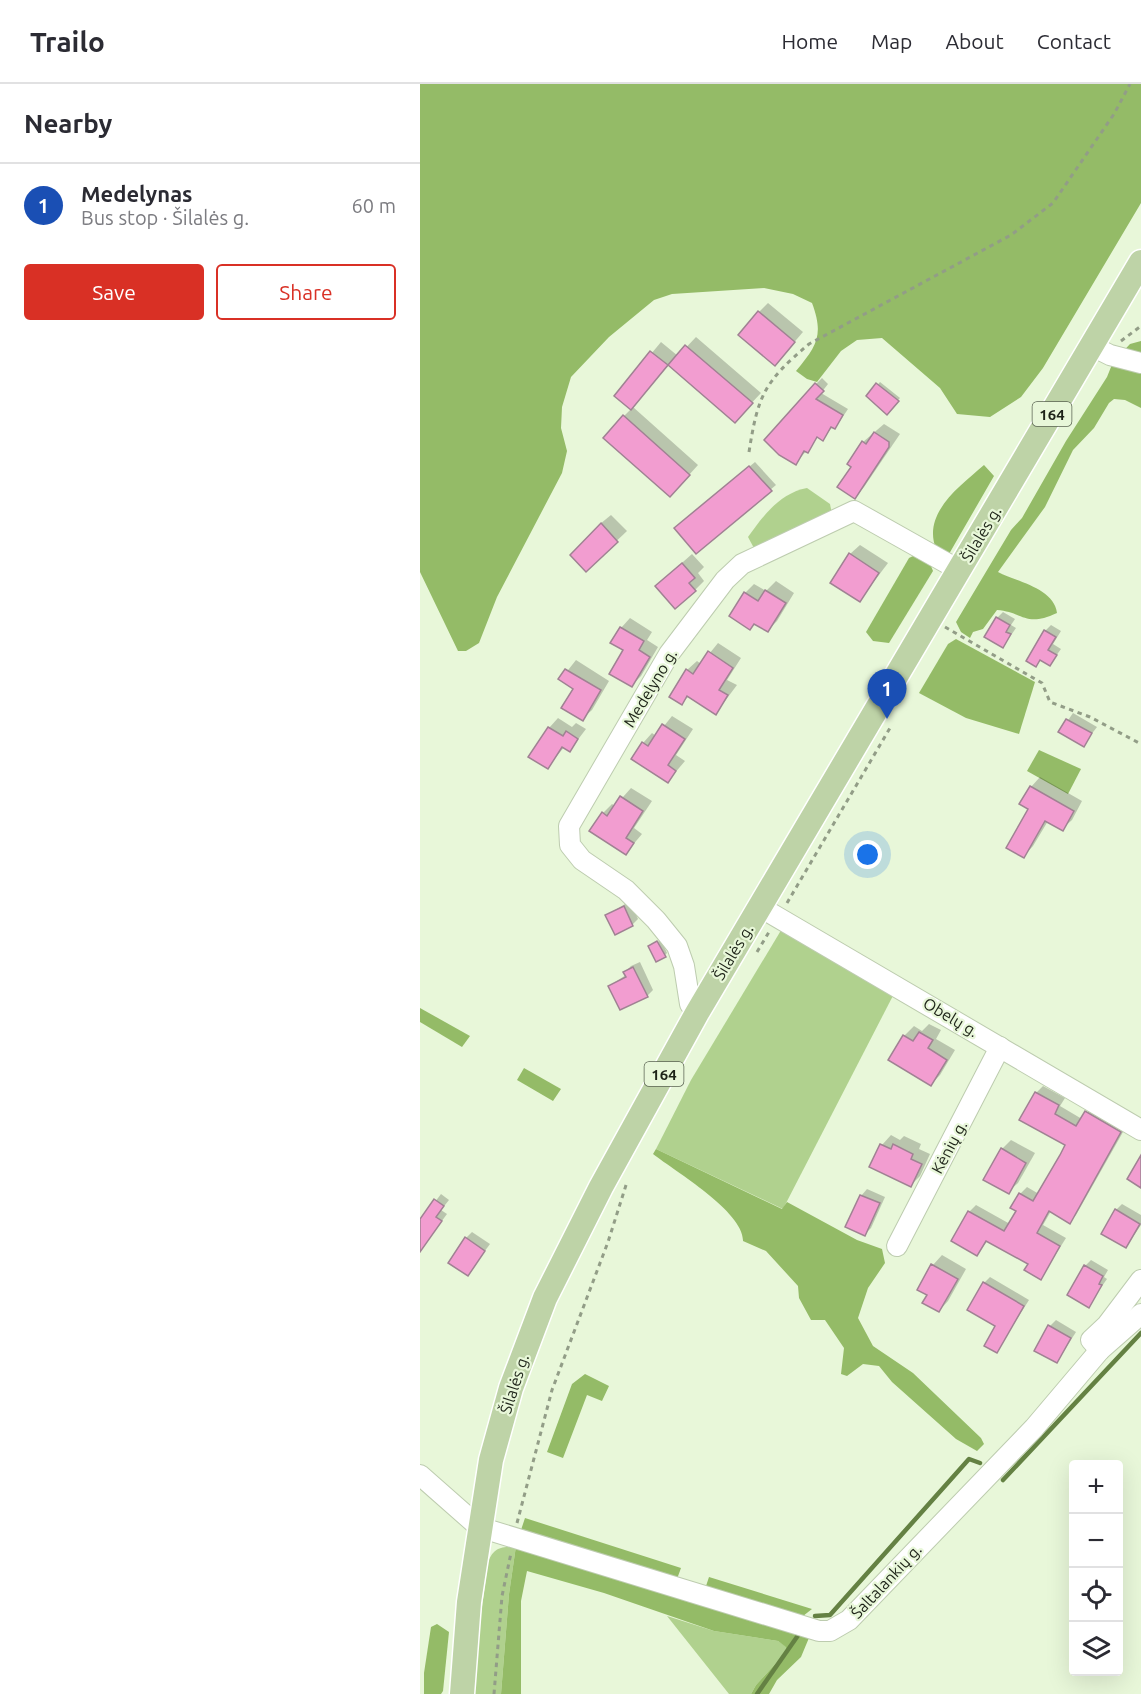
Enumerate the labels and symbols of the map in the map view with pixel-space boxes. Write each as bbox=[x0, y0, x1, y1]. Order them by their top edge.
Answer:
road number: 164 bbox=[1032, 402, 1072, 426]
street label: Šilalės g. bbox=[957, 502, 1005, 565]
street label: Medelyno g. bbox=[620, 646, 680, 730]
pin: 1 bbox=[868, 670, 906, 719]
your location bbox=[853, 840, 882, 869]
street label: Šilalės g. bbox=[709, 920, 757, 983]
street label: Obelų g. bbox=[920, 994, 982, 1040]
road number: 164 bbox=[644, 1062, 684, 1086]
street label: Kėnių g. bbox=[928, 1117, 970, 1177]
street label: Šilalės g. bbox=[495, 1352, 532, 1416]
street label: Šaltalankių g. bbox=[846, 1540, 925, 1622]

